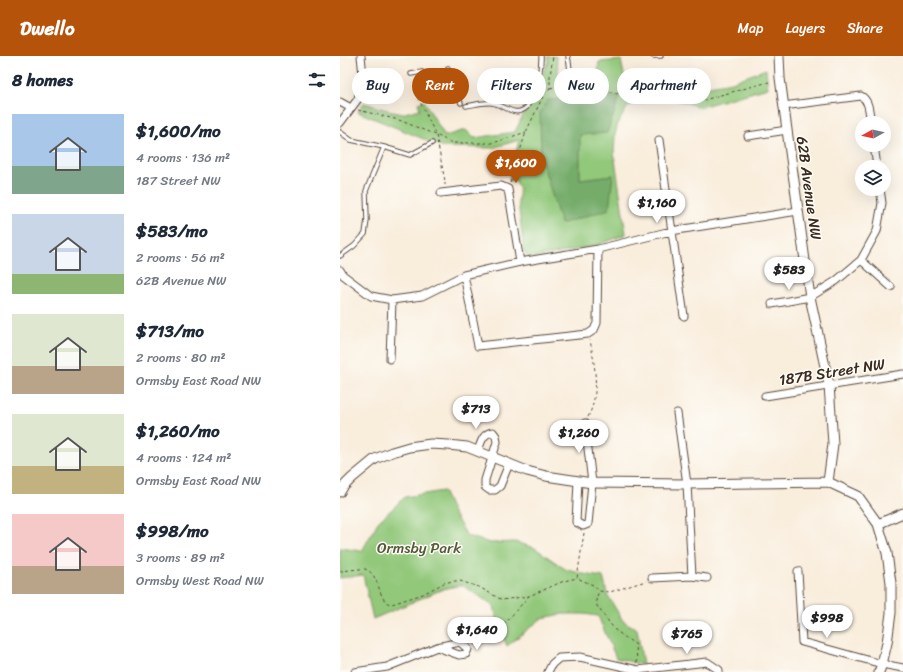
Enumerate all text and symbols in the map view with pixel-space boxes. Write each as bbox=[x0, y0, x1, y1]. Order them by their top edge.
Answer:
text: Dwello bbox=[20, 12, 75, 45]
text: Map bbox=[738, 16, 763, 41]
text: Layers bbox=[785, 16, 825, 41]
text: Share bbox=[847, 16, 883, 41]
text: 8 homes bbox=[12, 65, 73, 95]
chip: Buy bbox=[352, 68, 404, 104]
chip: Rent bbox=[412, 68, 469, 104]
chip: Filters bbox=[477, 68, 546, 104]
chip: New bbox=[554, 68, 609, 104]
chip: Apartment bbox=[617, 68, 711, 104]
icon: filters bbox=[306, 69, 328, 91]
text: $1,600/mo bbox=[136, 116, 221, 146]
north arrow bbox=[855, 116, 891, 152]
map controls bbox=[855, 116, 891, 196]
icon: home bbox=[44, 130, 92, 178]
street label: 62B Avenue NW bbox=[789, 134, 829, 242]
text: 4 rooms · 136 m² bbox=[136, 146, 230, 169]
pin: $1,600 bbox=[483, 150, 549, 184]
text: $1,600 bbox=[495, 151, 537, 174]
button: layers bbox=[855, 160, 891, 196]
text: 187 Street NW bbox=[136, 169, 221, 192]
pin: $1,160 bbox=[624, 190, 690, 224]
text: $1,160 bbox=[637, 191, 677, 214]
text: $583/mo bbox=[136, 216, 208, 246]
icon: home bbox=[44, 230, 92, 278]
text: 2 rooms · 56 m² bbox=[136, 246, 225, 269]
pin: $583 bbox=[765, 257, 813, 291]
text: $583 bbox=[773, 258, 805, 281]
text: 62B Avenue NW bbox=[136, 269, 227, 292]
text: $713/mo bbox=[136, 316, 204, 346]
icon: home bbox=[44, 330, 92, 378]
text: 2 rooms · 80 m² bbox=[136, 346, 226, 369]
street label: 187B Street NW bbox=[777, 351, 887, 393]
text: Ormsby East Road NW bbox=[136, 369, 261, 392]
pin: $713 bbox=[452, 396, 500, 430]
text: $713 bbox=[462, 397, 490, 420]
text: $1,260/mo bbox=[136, 416, 220, 446]
pin: $1,260 bbox=[546, 420, 612, 454]
text: $1,260 bbox=[559, 421, 599, 444]
icon: home bbox=[44, 430, 92, 478]
text: 4 rooms · 124 m² bbox=[136, 446, 231, 469]
text: Ormsby East Road NW bbox=[136, 469, 261, 492]
text: $998/mo bbox=[136, 516, 209, 546]
icon: home bbox=[44, 530, 92, 578]
park label: Ormsby Park bbox=[377, 535, 462, 561]
text: 3 rooms · 89 m² bbox=[136, 546, 225, 569]
text: Ormsby West Road NW bbox=[136, 569, 264, 592]
pin: $998 bbox=[803, 605, 851, 639]
text: $998 bbox=[811, 606, 843, 629]
pin: $1,640 bbox=[444, 617, 510, 651]
text: $1,640 bbox=[456, 618, 498, 641]
pin: $765 bbox=[663, 621, 711, 655]
text: $765 bbox=[671, 622, 703, 645]

